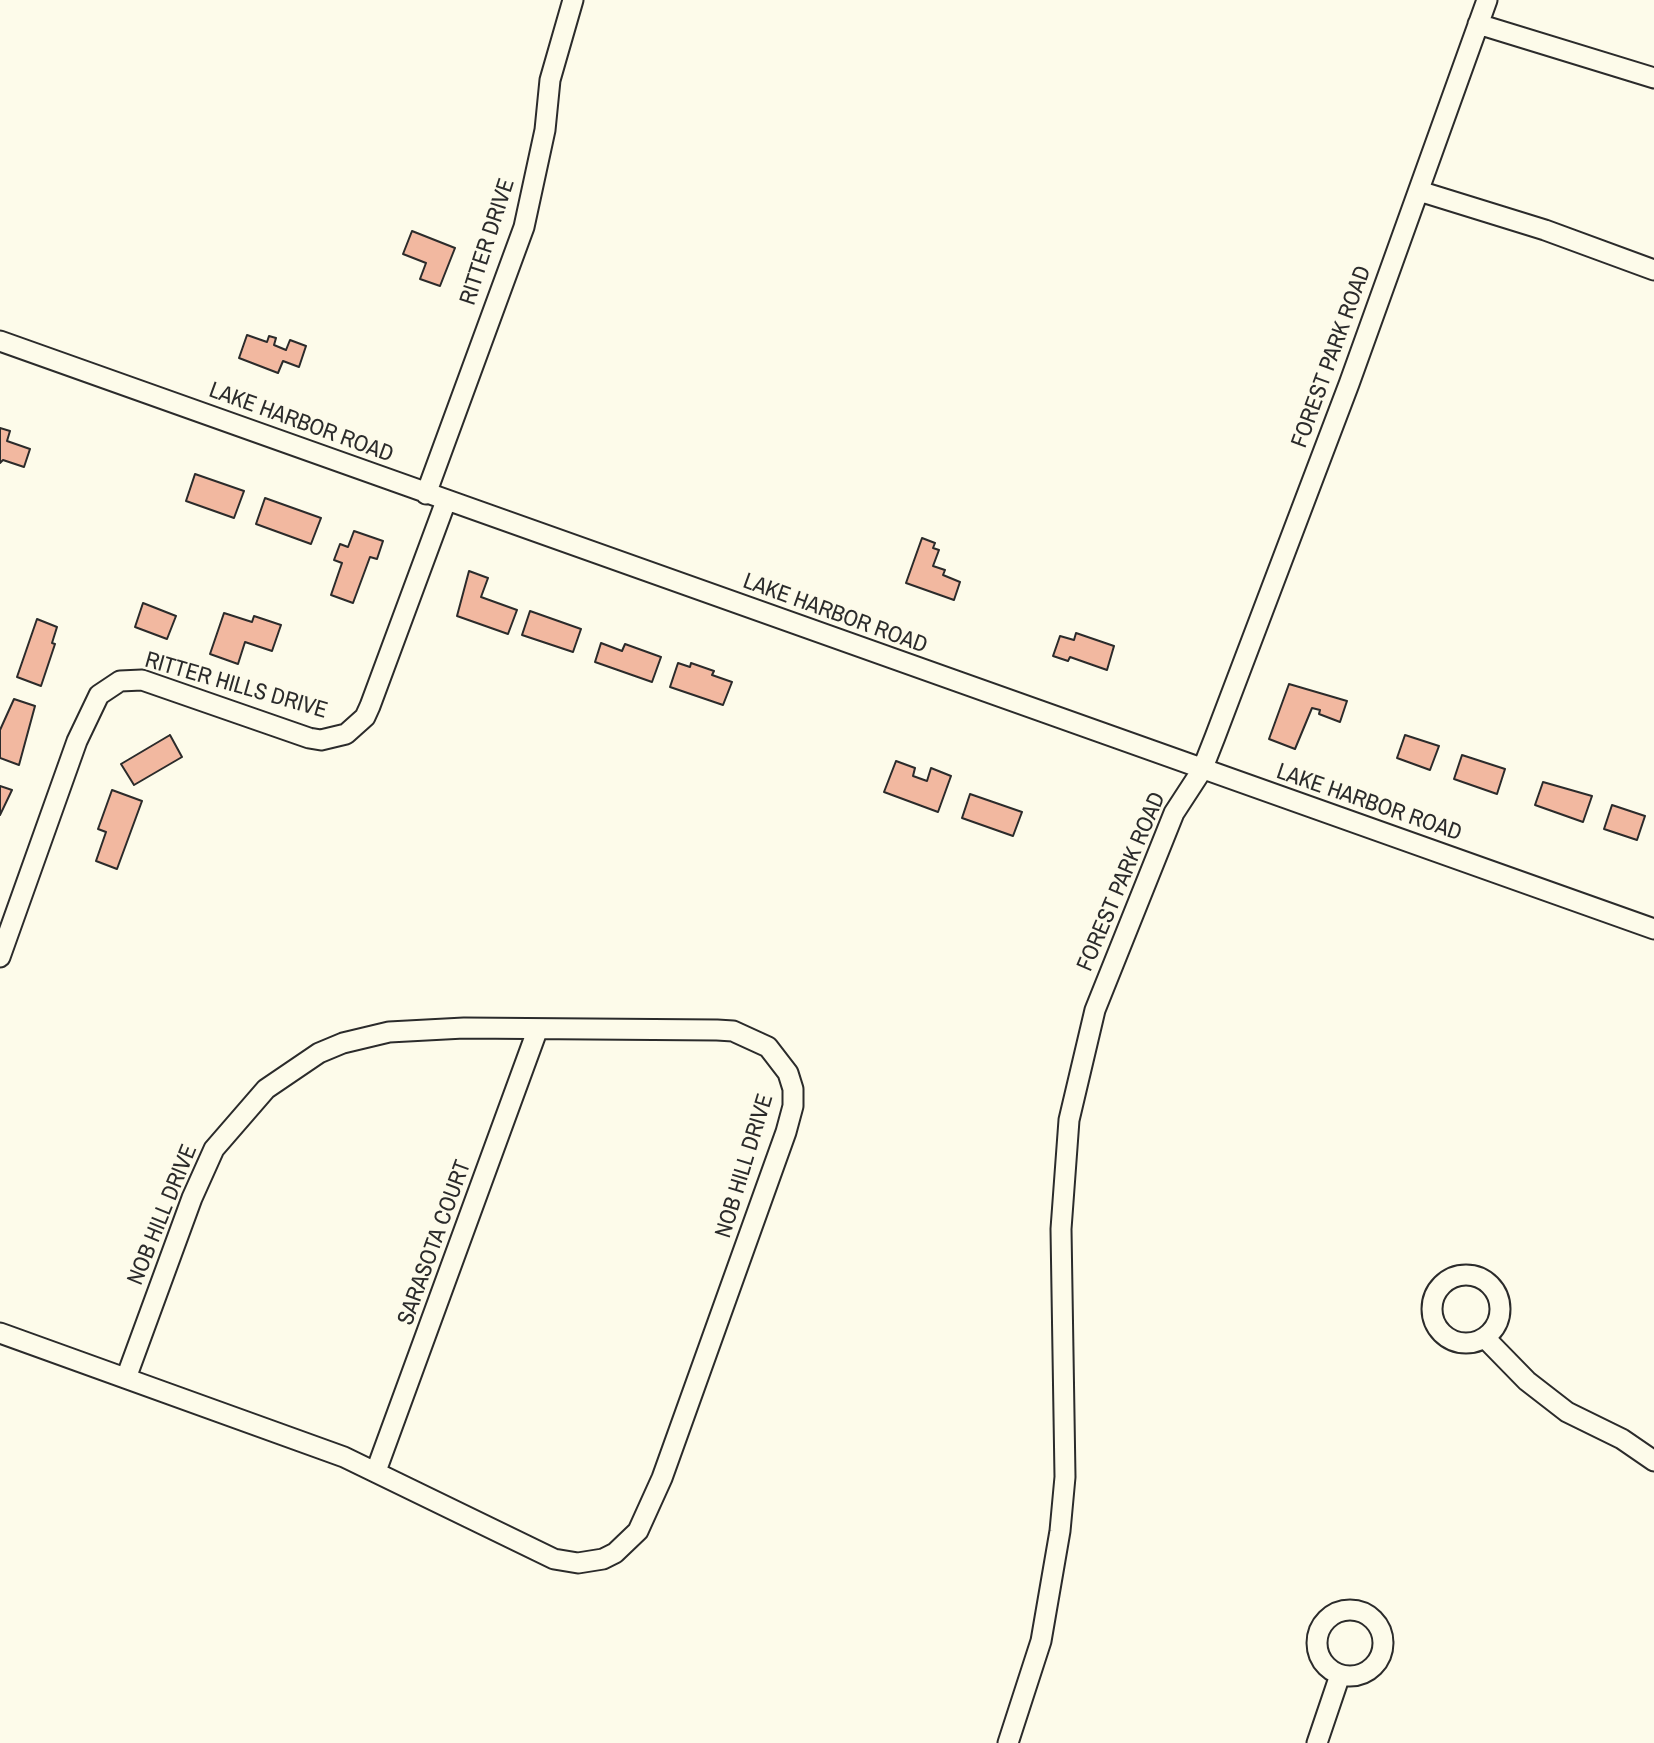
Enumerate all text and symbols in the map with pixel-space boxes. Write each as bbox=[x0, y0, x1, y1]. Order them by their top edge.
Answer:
street label: RITTER DRIVE bbox=[455, 175, 521, 309]
street label: FOREST PARK ROAD bbox=[1286, 262, 1378, 452]
street label: LAKE HARBOR ROAD bbox=[205, 377, 397, 469]
street label: LAKE HARBOR ROAD bbox=[739, 568, 931, 660]
street label: RITTER HILLS DRIVE bbox=[142, 647, 330, 725]
street label: LAKE HARBOR ROAD bbox=[1273, 758, 1465, 848]
street label: FOREST PARK ROAD bbox=[1072, 788, 1172, 976]
street label: NOB HILL DRIVE bbox=[710, 1091, 780, 1241]
street label: NOB HILL DRIVE bbox=[122, 1141, 204, 1289]
street label: SARASOTA COURT bbox=[392, 1157, 478, 1329]

